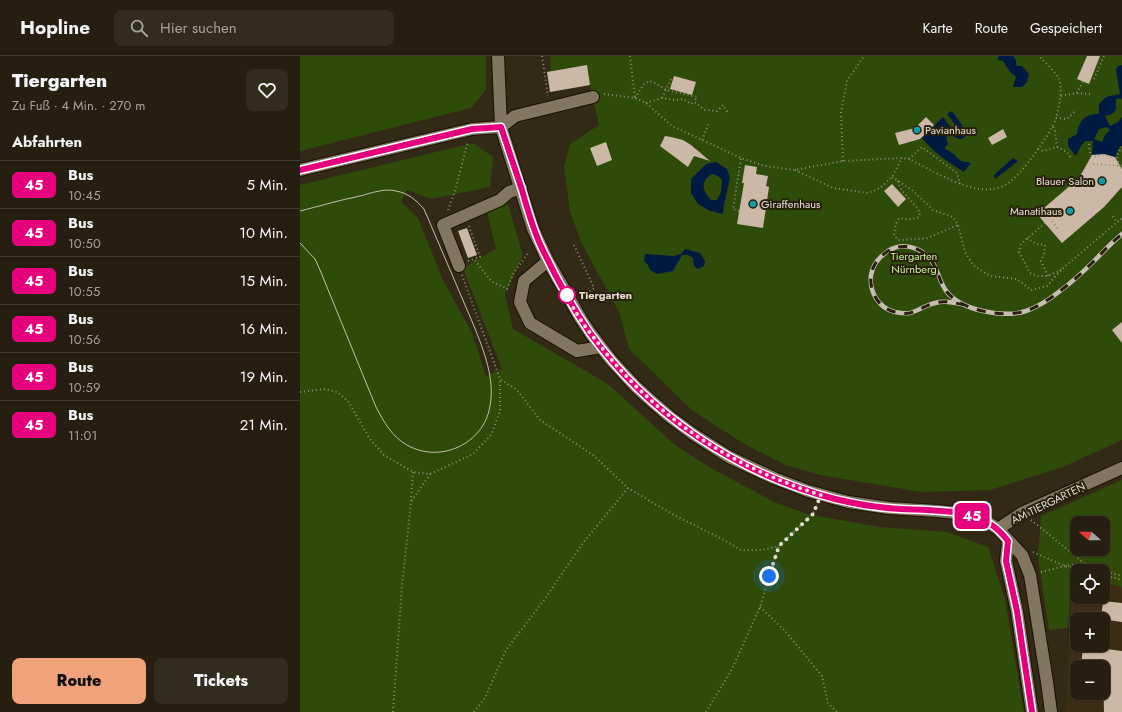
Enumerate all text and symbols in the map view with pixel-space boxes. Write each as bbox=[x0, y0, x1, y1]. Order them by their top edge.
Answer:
search box bbox=[114, 10, 394, 46]
text: Hopline bbox=[20, 14, 90, 41]
icon: search bbox=[128, 17, 150, 39]
text: Hier suchen bbox=[160, 17, 237, 39]
text: Karte bbox=[923, 18, 953, 38]
text: Route bbox=[975, 18, 1008, 38]
text: Gespeichert bbox=[1030, 18, 1102, 38]
text: Tiergarten bbox=[12, 67, 107, 94]
button: heart bbox=[246, 69, 288, 111]
text: Zu Fuß · 4 Min. · 270 m bbox=[12, 96, 145, 115]
place label: Pavianhaus bbox=[925, 122, 977, 138]
marker: Pavianhaus bbox=[912, 125, 922, 135]
text: Abfahrten bbox=[12, 131, 82, 153]
text: Bus bbox=[68, 164, 93, 186]
place label: Blauer Salon bbox=[1036, 173, 1094, 189]
text: 5 Min. bbox=[247, 174, 288, 196]
text: 45 bbox=[25, 175, 43, 195]
marker: Blauer Salon bbox=[1097, 176, 1107, 186]
text: 10:45 bbox=[68, 186, 100, 205]
place label: Giraffenhaus bbox=[761, 196, 821, 212]
marker: Giraffenhaus bbox=[748, 199, 758, 209]
place label: Manatihaus bbox=[1010, 203, 1063, 219]
marker: Manatihaus bbox=[1065, 206, 1075, 216]
text: Bus bbox=[68, 212, 93, 234]
text: 10 Min. bbox=[239, 222, 288, 244]
text: 45 bbox=[25, 223, 43, 243]
text: 10:50 bbox=[68, 234, 101, 253]
park label: Tiergarten Nürnberg bbox=[891, 248, 937, 277]
text: Bus bbox=[68, 260, 93, 282]
text: 15 Min. bbox=[240, 270, 288, 292]
text: 45 bbox=[25, 271, 43, 291]
text: 10:55 bbox=[68, 282, 100, 301]
marker: Tiergarten bbox=[558, 286, 576, 304]
place label: Tiergarten bbox=[579, 287, 632, 303]
text: Bus bbox=[68, 308, 93, 330]
text: 16 Min. bbox=[240, 318, 288, 340]
text: 45 bbox=[25, 319, 43, 339]
text: 10:56 bbox=[68, 330, 100, 349]
text: Bus bbox=[68, 356, 93, 378]
text: 19 Min. bbox=[240, 366, 288, 388]
text: 45 bbox=[25, 367, 43, 387]
text: 10:59 bbox=[68, 378, 100, 397]
text: Bus bbox=[68, 404, 93, 426]
text: 21 Min. bbox=[240, 414, 288, 436]
text: 45 bbox=[25, 415, 43, 435]
text: 11:01 bbox=[68, 426, 97, 445]
street label: AM TIERGARTEN bbox=[1008, 478, 1088, 528]
line badge: 45 bbox=[954, 503, 990, 529]
text: 45 bbox=[963, 506, 981, 526]
north arrow bbox=[1070, 516, 1110, 556]
map controls bbox=[1070, 516, 1110, 700]
button: locate bbox=[1070, 564, 1110, 604]
your location bbox=[759, 566, 779, 586]
button: + bbox=[1070, 612, 1110, 652]
button: Route bbox=[12, 658, 146, 704]
button: Tickets bbox=[154, 658, 288, 704]
button: − bbox=[1070, 660, 1110, 700]

